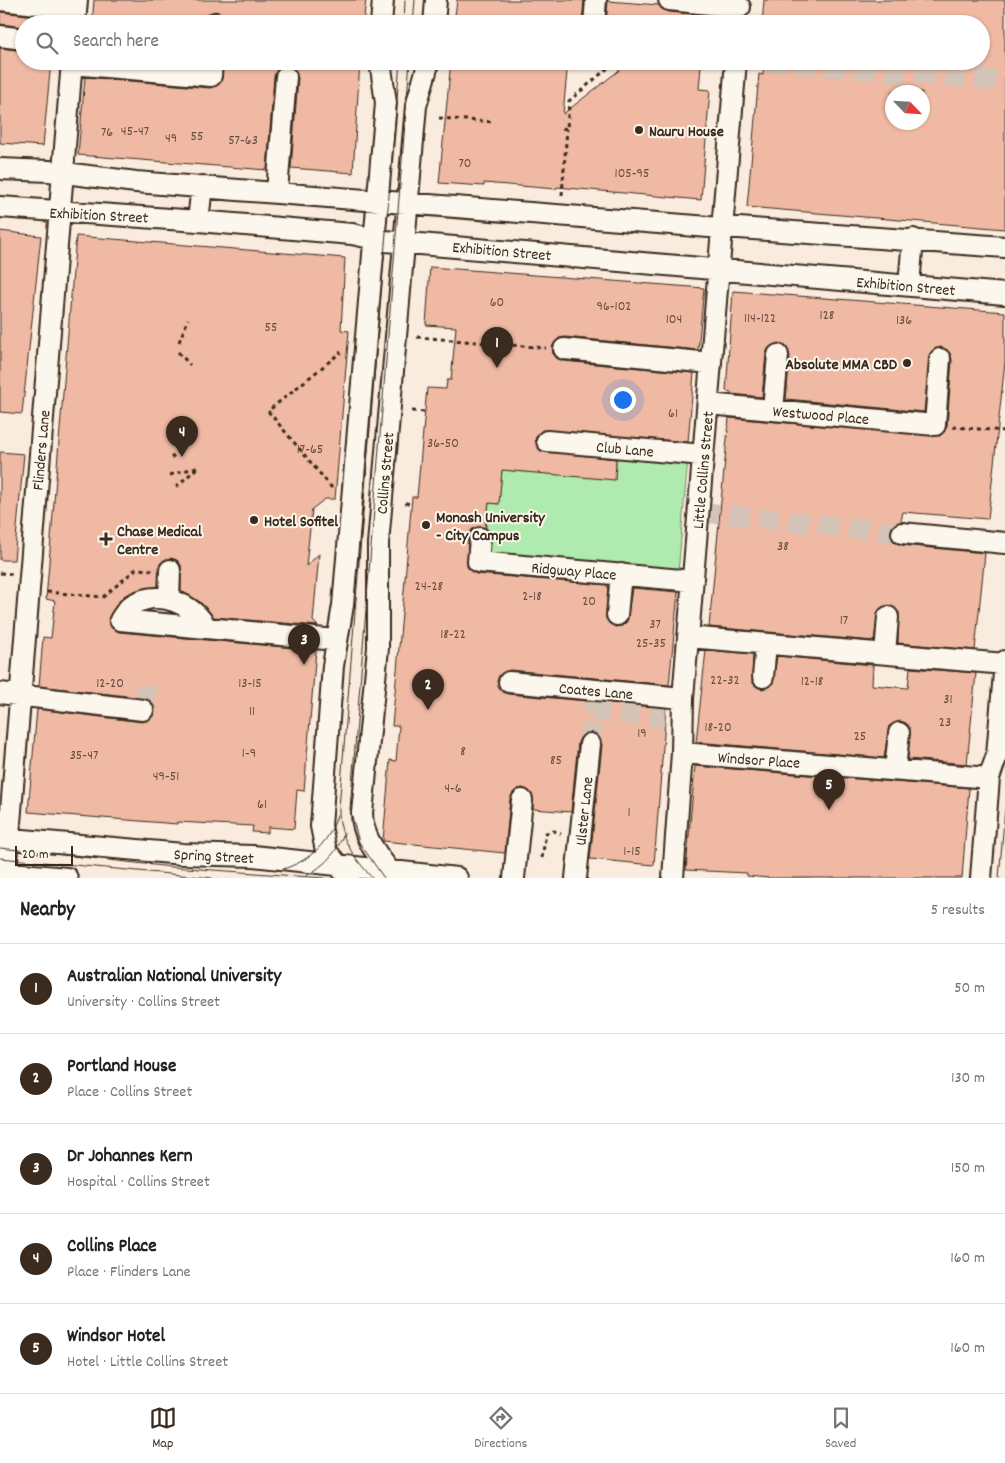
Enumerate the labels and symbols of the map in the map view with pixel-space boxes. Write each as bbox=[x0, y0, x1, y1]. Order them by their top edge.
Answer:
north arrow bbox=[885, 85, 930, 130]
place label: Nauru House bbox=[649, 121, 724, 144]
house number: 45-47 bbox=[121, 122, 149, 142]
house number: 76 bbox=[101, 123, 113, 143]
marker: Nauru House bbox=[633, 124, 645, 136]
house number: 55 bbox=[191, 127, 203, 147]
house number: 49 bbox=[165, 129, 177, 149]
house number: 57-63 bbox=[228, 131, 258, 151]
house number: 70 bbox=[459, 154, 472, 174]
house number: 105-95 bbox=[615, 164, 649, 184]
street label: Exhibition Street bbox=[49, 202, 149, 231]
street label: Exhibition Street bbox=[451, 237, 552, 268]
street label: Exhibition Street bbox=[855, 272, 956, 303]
house number: 60 bbox=[490, 293, 504, 313]
house number: 96-102 bbox=[597, 297, 631, 317]
house number: 128 bbox=[820, 306, 835, 326]
house number: 114-122 bbox=[744, 309, 776, 329]
house number: 104 bbox=[666, 310, 682, 330]
house number: 136 bbox=[896, 311, 912, 331]
house number: 55 bbox=[265, 318, 277, 338]
pin: 1 bbox=[481, 327, 513, 368]
place label: Absolute MMA CBD bbox=[785, 354, 898, 377]
marker: Absolute MMA CBD bbox=[901, 357, 913, 369]
your location bbox=[610, 387, 636, 413]
street label: Westwood Place bbox=[772, 401, 870, 432]
house number: 61 bbox=[668, 404, 678, 424]
street label: Flinders Lane bbox=[28, 409, 57, 491]
street label: Little Collins Street bbox=[688, 410, 721, 530]
pin: 4 bbox=[166, 416, 198, 457]
street label: Collins Street bbox=[371, 431, 402, 515]
house number: 36-50 bbox=[427, 434, 459, 454]
street label: Club Lane bbox=[595, 437, 655, 464]
house number: 17-65 bbox=[297, 440, 323, 460]
place label: Monash University - City Campus bbox=[436, 507, 546, 548]
place label: Hotel Sofitel bbox=[264, 511, 338, 534]
marker: Hotel Sofitel bbox=[248, 514, 260, 526]
marker: Monash University - City Campus bbox=[420, 519, 432, 531]
place label: Chase Medical Centre bbox=[117, 521, 202, 562]
marker: Chase Medical Centre bbox=[99, 532, 113, 546]
house number: 38 bbox=[777, 537, 789, 557]
street label: Ridgway Place bbox=[530, 557, 617, 588]
house number: 24-28 bbox=[415, 577, 444, 597]
house number: 2-18 bbox=[522, 587, 542, 607]
house number: 20 bbox=[582, 592, 596, 612]
house number: 17 bbox=[840, 611, 848, 631]
house number: 37 bbox=[649, 615, 661, 635]
pin: 3 bbox=[288, 624, 320, 665]
house number: 18-22 bbox=[440, 625, 466, 645]
house number: 25-35 bbox=[636, 634, 666, 654]
pin: 2 bbox=[412, 669, 444, 710]
house number: 22-32 bbox=[710, 671, 740, 691]
house number: 12-18 bbox=[801, 672, 824, 692]
house number: 12-20 bbox=[96, 674, 124, 694]
house number: 13-15 bbox=[238, 674, 262, 694]
street label: Coates Lane bbox=[558, 678, 634, 707]
house number: 31 bbox=[943, 690, 953, 710]
house number: 11 bbox=[249, 702, 255, 722]
house number: 23 bbox=[939, 713, 951, 733]
house number: 18-20 bbox=[704, 718, 732, 738]
house number: 19 bbox=[637, 724, 647, 744]
house number: 25 bbox=[854, 727, 866, 747]
house number: 8 bbox=[460, 742, 466, 762]
house number: 1-9 bbox=[242, 744, 256, 764]
house number: 35-47 bbox=[70, 746, 98, 766]
street label: Windsor Place bbox=[717, 747, 801, 776]
house number: 85 bbox=[550, 751, 562, 771]
house number: 49-51 bbox=[153, 767, 179, 787]
pin: 5 bbox=[813, 769, 845, 810]
street label: Ulster Lane bbox=[570, 776, 601, 847]
house number: 4-6 bbox=[444, 779, 462, 799]
house number: 61 bbox=[257, 795, 267, 815]
house number: 1 bbox=[627, 803, 631, 823]
house number: 1-15 bbox=[623, 842, 641, 862]
scale bar bbox=[15, 843, 72, 866]
street label: Spring Street bbox=[173, 844, 255, 871]

